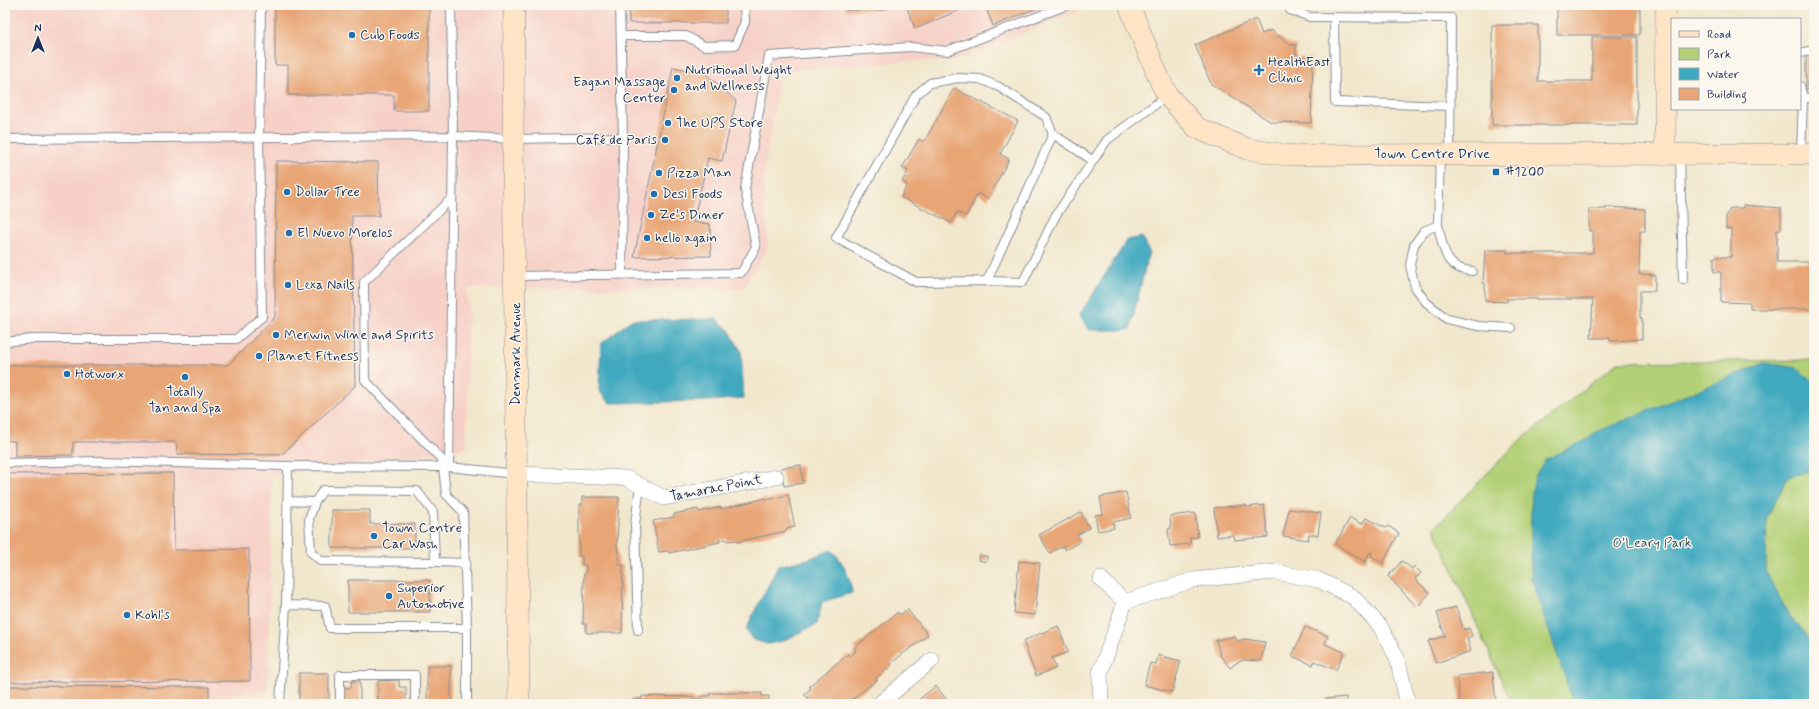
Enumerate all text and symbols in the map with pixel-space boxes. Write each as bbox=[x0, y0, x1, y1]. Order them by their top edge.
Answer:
north arrow bbox=[18, 18, 58, 58]
legend bbox=[1671, 18, 1801, 110]
text: N bbox=[34, 22, 42, 36]
place label: Cub Foods bbox=[360, 26, 420, 44]
text: Road bbox=[1707, 27, 1731, 43]
marker: Cub Foods bbox=[347, 30, 357, 40]
text: Park bbox=[1707, 47, 1731, 63]
place label: HealthEast Clinic bbox=[1268, 53, 1331, 87]
place label: Nutritional Weight and Wellness bbox=[685, 61, 793, 95]
marker: HealthEast Clinic bbox=[1253, 64, 1265, 76]
text: Water bbox=[1707, 67, 1739, 83]
place label: Eagan Massage Center bbox=[573, 73, 666, 107]
marker: Nutritional Weight and Wellness bbox=[672, 73, 682, 83]
marker: Eagan Massage Center bbox=[669, 85, 679, 95]
text: Building bbox=[1707, 87, 1747, 104]
place label: The UPS Store bbox=[676, 114, 763, 132]
marker: The UPS Store bbox=[663, 118, 673, 128]
place label: Café de Paris bbox=[576, 131, 657, 149]
marker: Café de Paris bbox=[660, 135, 670, 145]
street label: Town Centre Drive bbox=[1374, 145, 1490, 163]
place label: #1200 bbox=[1504, 163, 1544, 181]
place label: Pizza Man bbox=[667, 164, 732, 182]
marker: #1200 bbox=[1491, 167, 1501, 177]
marker: Pizza Man bbox=[654, 168, 664, 178]
place label: Dollar Tree bbox=[295, 183, 360, 201]
place label: Desi Foods bbox=[662, 185, 723, 203]
marker: Dollar Tree bbox=[282, 187, 292, 197]
marker: Desi Foods bbox=[649, 189, 659, 199]
place label: Ze's Diner bbox=[659, 206, 724, 224]
marker: Ze's Diner bbox=[646, 210, 656, 220]
place label: El Nuevo Morelos bbox=[297, 224, 392, 242]
marker: El Nuevo Morelos bbox=[284, 228, 294, 238]
place label: hello again bbox=[655, 229, 717, 247]
marker: hello again bbox=[642, 233, 652, 243]
place label: Lexa Nails bbox=[296, 276, 355, 294]
marker: Lexa Nails bbox=[283, 280, 293, 290]
street label: Denmark Avenue bbox=[507, 302, 525, 406]
place label: Merwin Wine and Spirits bbox=[284, 326, 434, 344]
marker: Merwin Wine and Spirits bbox=[271, 330, 281, 340]
place label: Planet Fitness bbox=[267, 347, 359, 365]
marker: Planet Fitness bbox=[254, 351, 264, 361]
place label: Hotworx bbox=[75, 365, 124, 383]
marker: Hotworx bbox=[62, 369, 72, 379]
marker: Totally Tan and Spa bbox=[180, 372, 190, 382]
place label: Totally Tan and Spa bbox=[149, 383, 221, 417]
street label: Tamarac Point bbox=[668, 470, 764, 506]
place label: Town Centre Car Wash bbox=[382, 519, 462, 553]
marker: Town Centre Car Wash bbox=[369, 531, 379, 541]
park label: O'Leary Park bbox=[1612, 534, 1692, 552]
place label: Superior Automotive bbox=[397, 579, 465, 613]
marker: Superior Automotive bbox=[384, 591, 394, 601]
place label: Kohl's bbox=[135, 606, 170, 624]
marker: Kohl's bbox=[122, 610, 132, 620]

